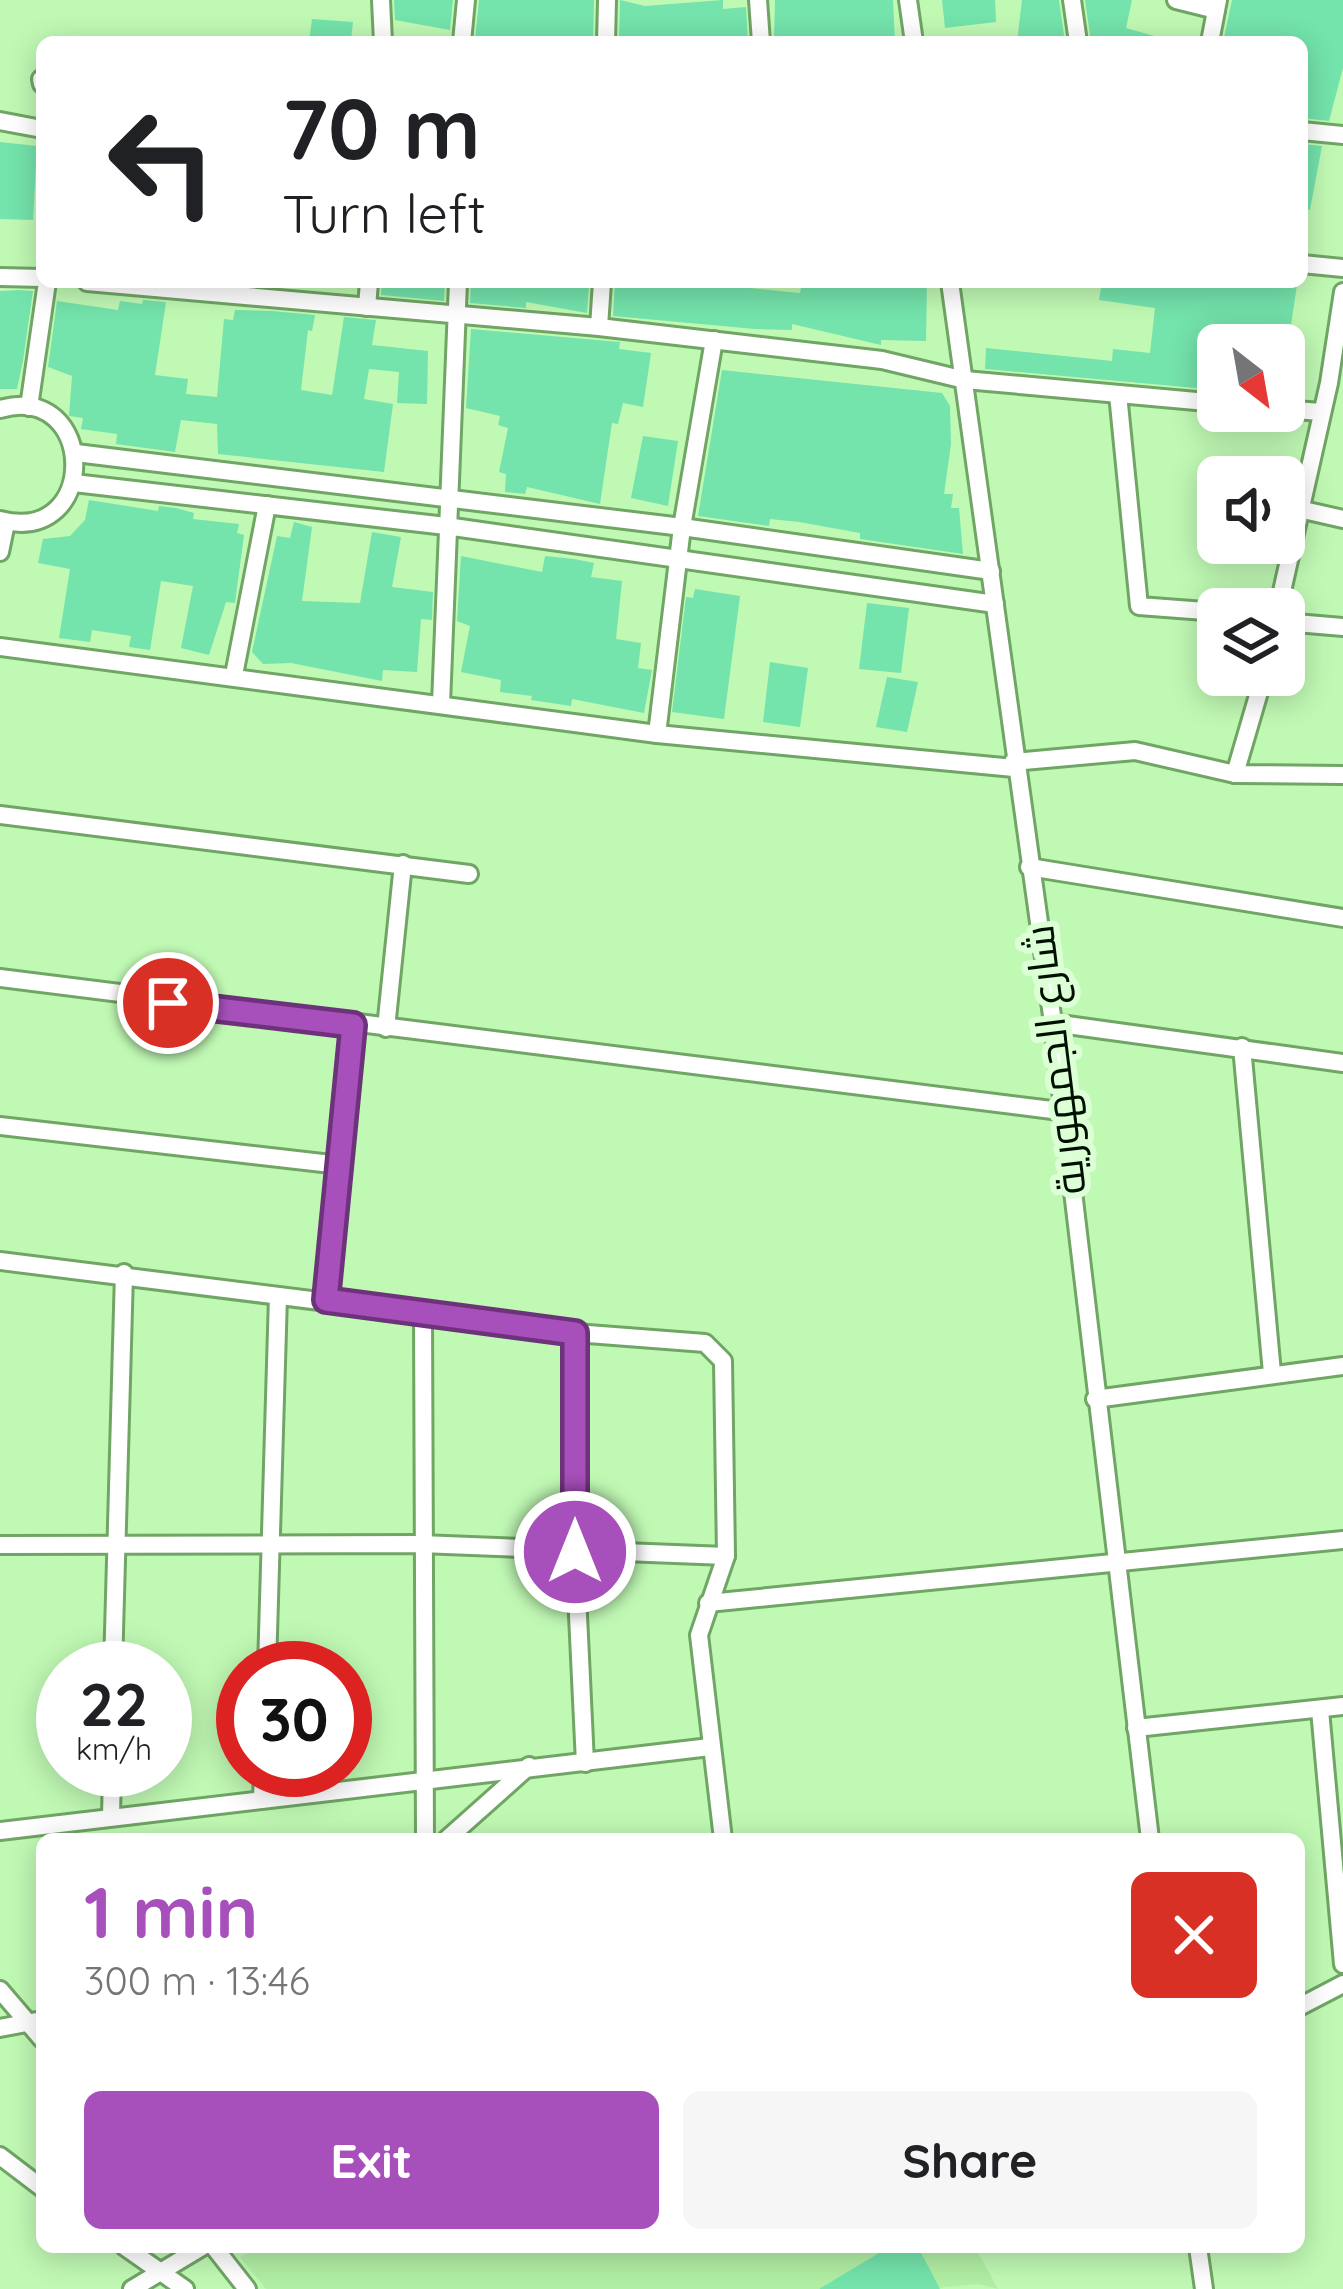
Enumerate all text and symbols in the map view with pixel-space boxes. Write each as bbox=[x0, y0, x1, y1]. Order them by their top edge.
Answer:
text: 70 m bbox=[282, 75, 481, 180]
icon: left bbox=[84, 84, 240, 240]
text: Turn left bbox=[282, 179, 486, 247]
north arrow bbox=[1197, 324, 1305, 432]
map controls bbox=[1197, 324, 1305, 696]
button: sound bbox=[1197, 456, 1305, 564]
button: layers bbox=[1197, 588, 1305, 696]
street label: شارع الجمهورية bbox=[1011, 922, 1099, 1198]
pin bbox=[117, 952, 219, 1054]
icon: arrive bbox=[135, 970, 201, 1036]
position arrow bbox=[512, 1489, 638, 1615]
speed limit sign: 30 bbox=[216, 1641, 372, 1797]
text: 22 bbox=[80, 1666, 148, 1741]
text: km/h bbox=[76, 1730, 152, 1768]
text: 1 min bbox=[84, 1866, 258, 1956]
button: close bbox=[1131, 1872, 1257, 1998]
text: 300 m · 13:46 bbox=[84, 1956, 310, 2005]
button: Exit bbox=[84, 2091, 659, 2229]
button: Share bbox=[683, 2091, 1257, 2229]

